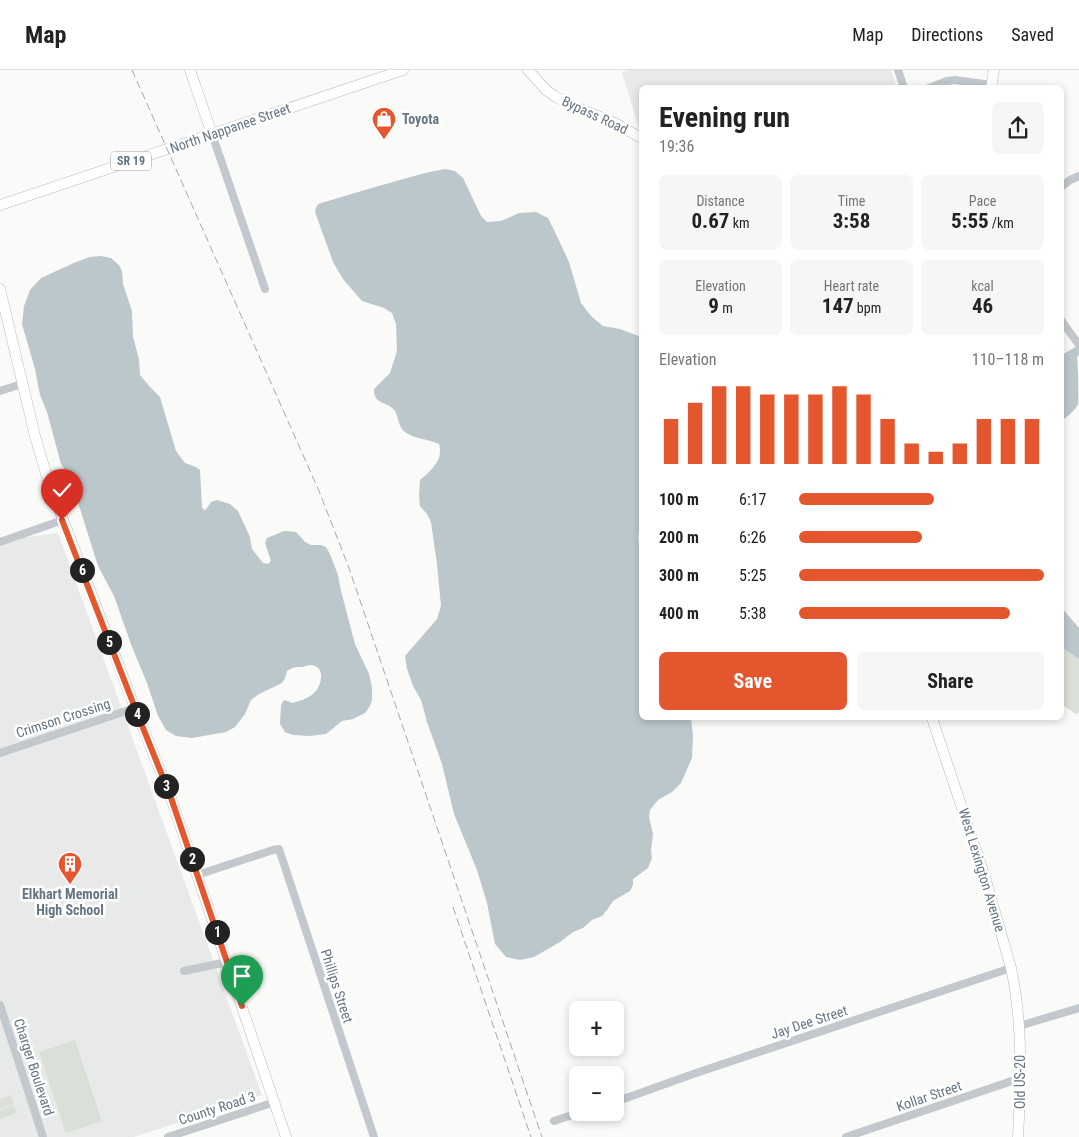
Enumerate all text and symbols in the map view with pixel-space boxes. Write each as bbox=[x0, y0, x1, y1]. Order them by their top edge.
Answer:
text: Map bbox=[25, 21, 66, 49]
text: Map bbox=[852, 24, 883, 45]
text: Directions bbox=[911, 24, 983, 45]
text: Saved bbox=[1011, 24, 1054, 45]
street label: Bypass Road bbox=[559, 93, 631, 137]
street label: North Nappanee Street bbox=[168, 100, 292, 156]
text: Evening run bbox=[659, 101, 790, 134]
button: share bbox=[992, 102, 1044, 154]
shop icon: Toyota bbox=[371, 106, 397, 140]
place label: Toyota bbox=[402, 111, 439, 127]
text: 19:36 bbox=[659, 137, 694, 156]
road number: SR 19 bbox=[111, 152, 151, 170]
text: Distance bbox=[696, 193, 745, 209]
text: Time bbox=[838, 193, 865, 209]
text: Pace bbox=[969, 193, 996, 209]
text: 0.67 bbox=[691, 209, 729, 233]
text: 3:58 bbox=[833, 209, 870, 233]
text: 5:55 bbox=[951, 209, 989, 233]
text: km bbox=[729, 215, 750, 231]
text: /km bbox=[989, 215, 1014, 231]
text: Elevation bbox=[695, 278, 746, 294]
text: Heart rate bbox=[824, 278, 879, 294]
text: kcal bbox=[971, 278, 994, 294]
text: 9 bbox=[708, 294, 719, 318]
text: 147 bbox=[822, 294, 854, 318]
text: 46 bbox=[972, 294, 993, 318]
text: m bbox=[719, 300, 733, 316]
text: bpm bbox=[854, 300, 881, 316]
text: Elevation bbox=[659, 350, 717, 369]
text: 110–118 m bbox=[972, 350, 1044, 369]
pin bbox=[41, 469, 83, 520]
icon: check bbox=[48, 476, 76, 504]
text: 100 m bbox=[659, 490, 699, 509]
text: 6:17 bbox=[739, 490, 766, 509]
text: 200 m bbox=[659, 528, 699, 547]
text: 6:26 bbox=[739, 528, 766, 547]
pin: 6 bbox=[70, 558, 94, 582]
text: 6 bbox=[79, 562, 86, 578]
text: 300 m bbox=[659, 566, 699, 585]
text: 5:25 bbox=[739, 566, 766, 585]
text: 400 m bbox=[659, 604, 699, 623]
text: 5:38 bbox=[739, 604, 766, 623]
pin: 5 bbox=[96, 630, 122, 654]
text: 5 bbox=[106, 634, 113, 650]
button: Save bbox=[659, 652, 847, 710]
button: Share bbox=[857, 652, 1044, 710]
street label: Crimson Crossing bbox=[14, 695, 112, 741]
pin: 4 bbox=[124, 702, 150, 726]
text: 4 bbox=[134, 706, 141, 722]
pin: 3 bbox=[154, 774, 178, 798]
text: 3 bbox=[163, 778, 170, 794]
street label: West Lexington Avenue bbox=[956, 806, 1009, 934]
pin: 2 bbox=[180, 846, 204, 872]
building icon: Elkhart Memorial High School bbox=[57, 851, 83, 885]
text: 2 bbox=[189, 851, 196, 867]
place label: Elkhart Memorial High School bbox=[22, 886, 118, 918]
pin: 1 bbox=[204, 920, 230, 944]
text: 1 bbox=[214, 924, 221, 940]
street label: Phillips Street bbox=[318, 947, 356, 1025]
pin bbox=[221, 955, 263, 1006]
icon: arrive bbox=[228, 962, 256, 990]
map controls bbox=[569, 1001, 624, 1121]
button: + bbox=[569, 1001, 624, 1056]
street label: Jay Dee Street bbox=[769, 1002, 849, 1042]
street label: Charger Boulevard bbox=[11, 1016, 57, 1118]
street label: Old US-20 bbox=[1012, 1055, 1028, 1109]
button: − bbox=[569, 1066, 624, 1121]
street label: Kollar Street bbox=[894, 1077, 964, 1115]
street label: County Road 3 bbox=[177, 1088, 257, 1128]

